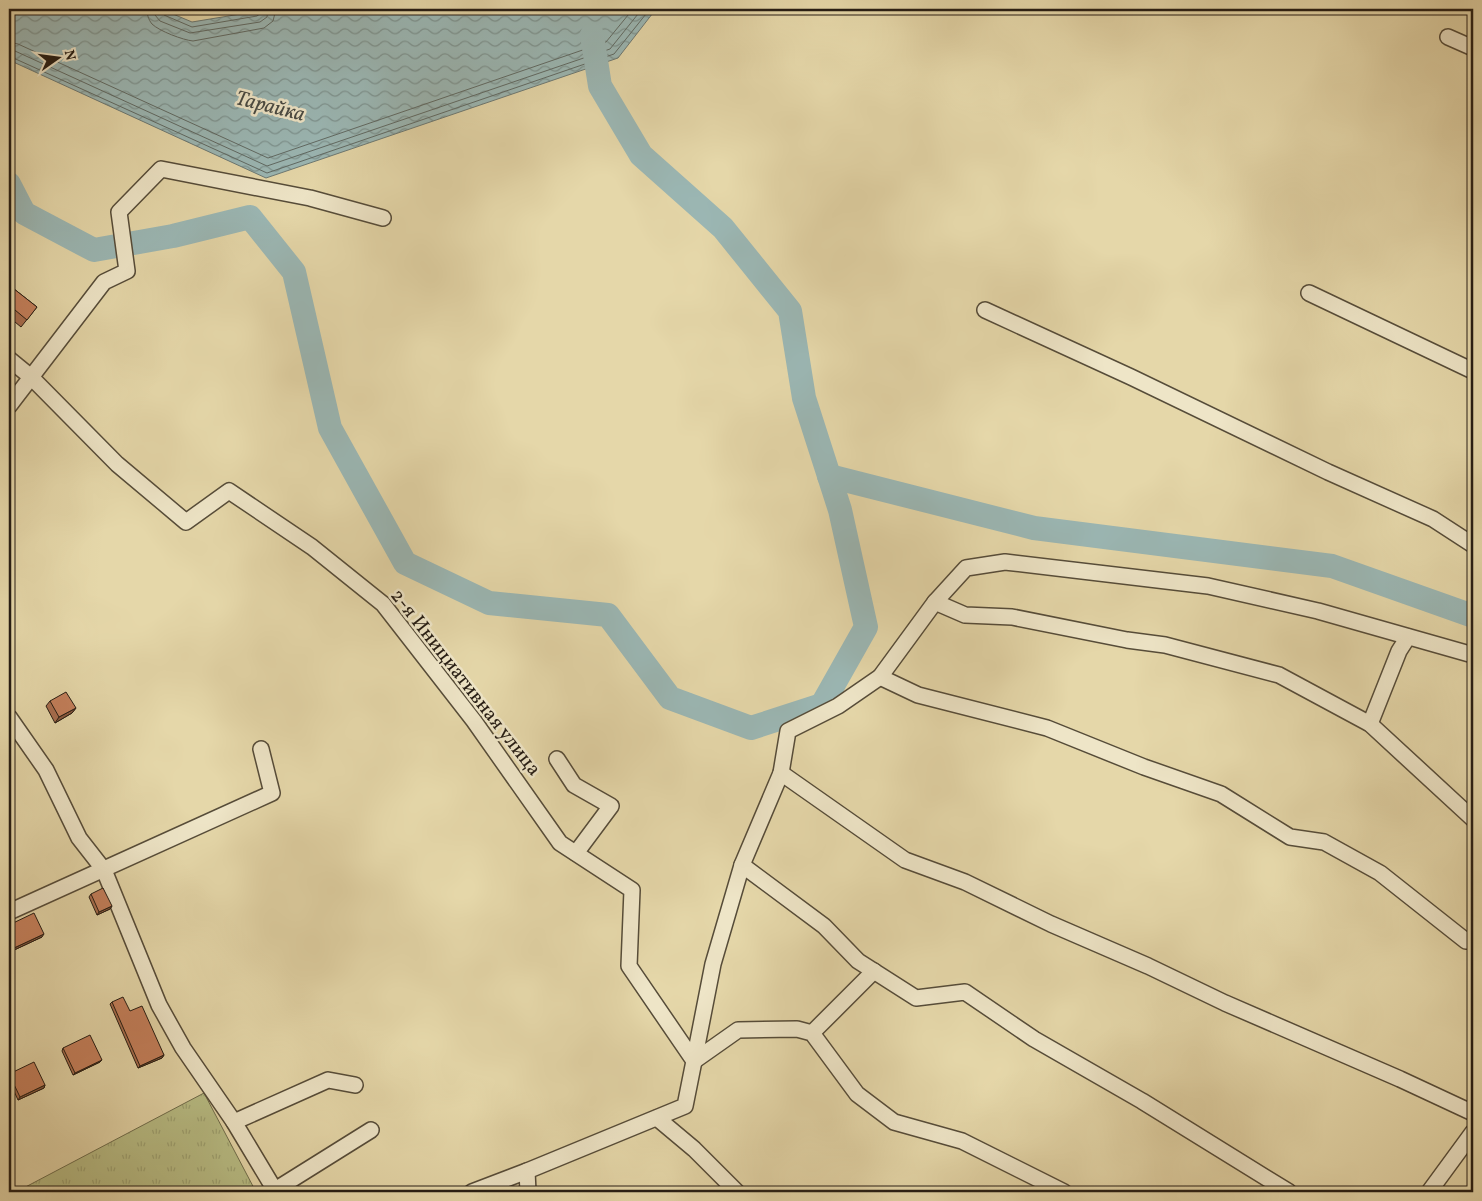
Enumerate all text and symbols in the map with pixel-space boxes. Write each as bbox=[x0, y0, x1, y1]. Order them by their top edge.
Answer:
north arrow bbox=[32, 32, 82, 82]
text: N bbox=[59, 48, 80, 62]
water label: Тарайка bbox=[232, 84, 308, 130]
street label: 2-я Инициативная улица bbox=[383, 584, 547, 782]

